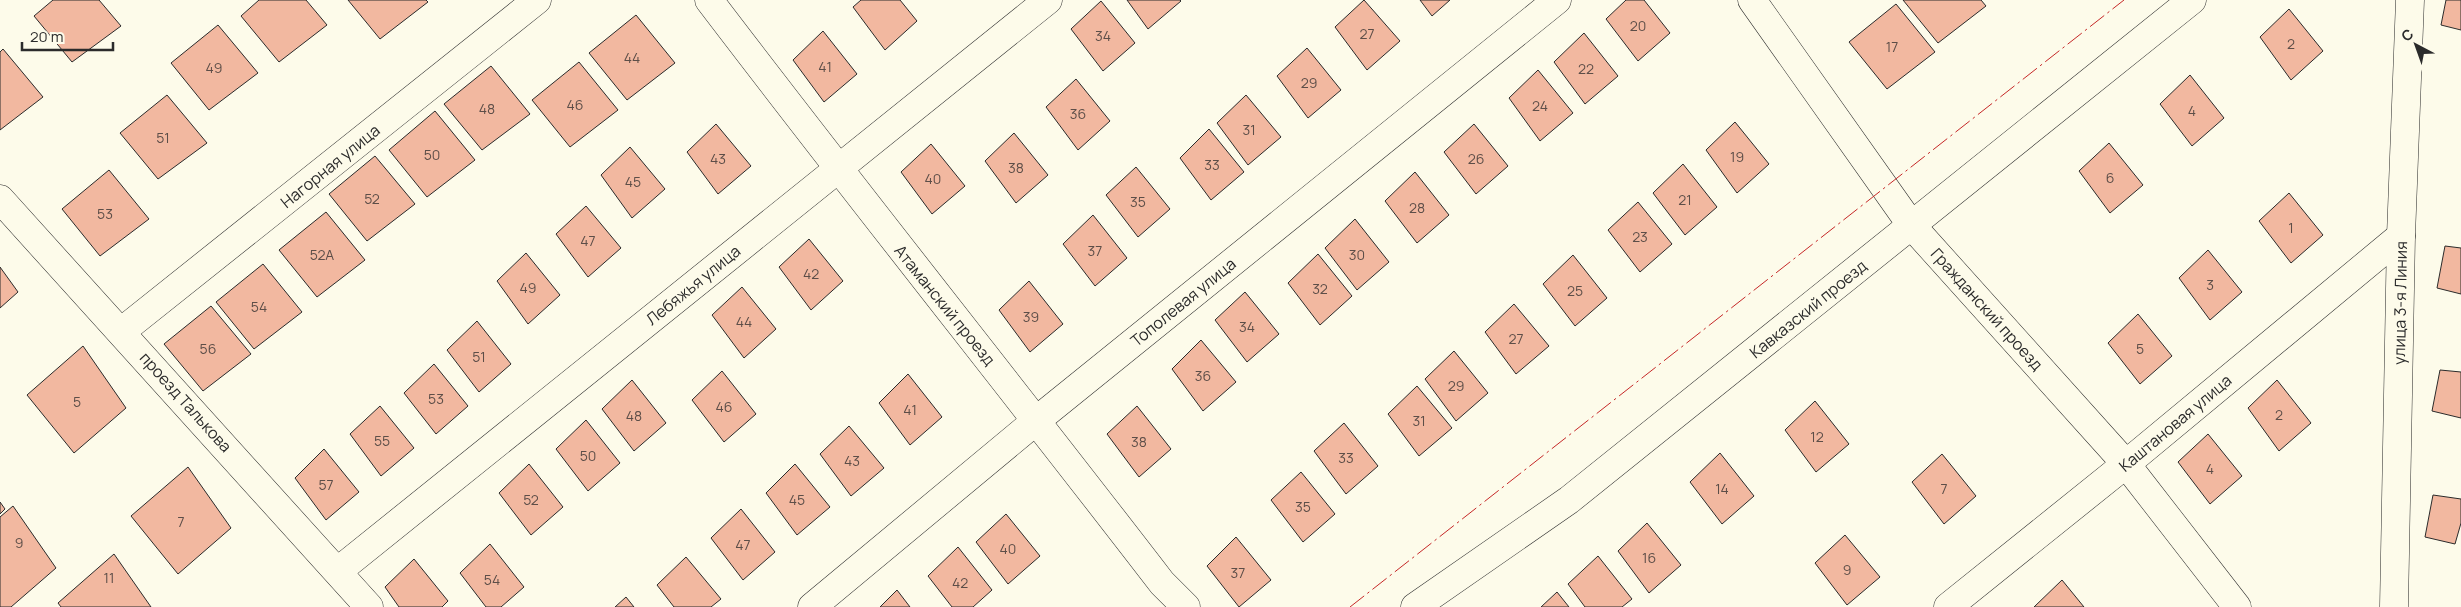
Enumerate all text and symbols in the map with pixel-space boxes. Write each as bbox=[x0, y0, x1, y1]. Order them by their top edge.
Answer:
house number: 20 bbox=[1630, 16, 1646, 35]
scale bar bbox=[22, 20, 114, 52]
north arrow bbox=[2391, 20, 2441, 70]
house number: 27 bbox=[1359, 24, 1375, 43]
text: С bbox=[2397, 24, 2417, 45]
text: 20 m bbox=[30, 26, 63, 47]
house number: 34 bbox=[1095, 26, 1111, 45]
house number: 2 bbox=[2287, 34, 2295, 53]
house number: 17 bbox=[1886, 37, 1898, 56]
house number: 44 bbox=[624, 48, 640, 67]
house number: 41 bbox=[818, 57, 832, 76]
house number: 49 bbox=[206, 58, 222, 77]
house number: 22 bbox=[1578, 59, 1594, 78]
house number: 29 bbox=[1301, 73, 1317, 92]
house number: 46 bbox=[567, 95, 583, 114]
house number: 24 bbox=[1532, 96, 1548, 115]
house number: 48 bbox=[479, 99, 495, 118]
house number: 4 bbox=[2188, 101, 2196, 120]
house number: 36 bbox=[1070, 104, 1086, 123]
street label: Нагорная улица bbox=[276, 119, 384, 213]
house number: 31 bbox=[1242, 120, 1256, 139]
house number: 51 bbox=[156, 128, 170, 147]
house number: 50 bbox=[424, 145, 440, 164]
house number: 19 bbox=[1730, 147, 1744, 166]
house number: 43 bbox=[710, 149, 726, 168]
house number: 26 bbox=[1468, 149, 1484, 168]
house number: 33 bbox=[1204, 155, 1220, 174]
house number: 38 bbox=[1008, 158, 1024, 177]
house number: 6 bbox=[2106, 168, 2114, 187]
house number: 40 bbox=[925, 169, 941, 188]
house number: 45 bbox=[625, 172, 641, 191]
house number: 52 bbox=[364, 189, 380, 208]
house number: 21 bbox=[1678, 190, 1692, 209]
house number: 35 bbox=[1130, 192, 1146, 211]
house number: 28 bbox=[1409, 198, 1425, 217]
house number: 53 bbox=[97, 204, 113, 223]
house number: 1 bbox=[2288, 218, 2294, 237]
house number: 23 bbox=[1632, 227, 1648, 246]
house number: 47 bbox=[580, 231, 596, 250]
street label: Лебяжья улица bbox=[641, 240, 745, 330]
street label: Атаманский проезд bbox=[890, 240, 1001, 370]
house number: 37 bbox=[1088, 241, 1102, 260]
street label: улица 3-я Линия bbox=[2388, 241, 2412, 365]
street label: Гражданский проезд bbox=[1926, 243, 2048, 375]
house number: 52А bbox=[310, 245, 334, 264]
house number: 30 bbox=[1349, 245, 1365, 264]
street label: Тополевая улица bbox=[1126, 253, 1240, 351]
street label: Кавказский проезд bbox=[1745, 255, 1872, 363]
house number: 42 bbox=[803, 264, 819, 283]
house number: 3 bbox=[2206, 275, 2214, 294]
house number: 49 bbox=[520, 278, 536, 297]
house number: 32 bbox=[1312, 279, 1328, 298]
house number: 25 bbox=[1567, 281, 1583, 300]
house number: 54 bbox=[251, 297, 267, 316]
house number: 39 bbox=[1023, 307, 1039, 326]
house number: 44 bbox=[736, 312, 752, 331]
house number: 34 bbox=[1239, 317, 1255, 336]
house number: 27 bbox=[1508, 329, 1524, 348]
house number: 56 bbox=[200, 339, 216, 358]
house number: 5 bbox=[2136, 339, 2144, 358]
street label: проезд Талькова bbox=[135, 347, 237, 457]
house number: 51 bbox=[472, 347, 486, 366]
house number: 36 bbox=[1195, 366, 1211, 385]
street label: Каштановая улица bbox=[2114, 369, 2236, 477]
house number: 29 bbox=[1448, 376, 1464, 395]
house number: 53 bbox=[428, 389, 444, 408]
house number: 5 bbox=[73, 392, 81, 411]
house number: 46 bbox=[716, 397, 732, 416]
house number: 41 bbox=[903, 400, 917, 419]
house number: 2 bbox=[2275, 405, 2283, 424]
house number: 48 bbox=[626, 406, 642, 425]
house number: 31 bbox=[1412, 411, 1426, 430]
house number: 12 bbox=[1810, 427, 1824, 446]
house number: 55 bbox=[374, 431, 390, 450]
house number: 38 bbox=[1131, 432, 1147, 451]
house number: 50 bbox=[580, 446, 596, 465]
house number: 33 bbox=[1338, 448, 1354, 467]
house number: 43 bbox=[844, 451, 860, 470]
house number: 4 bbox=[2206, 459, 2214, 478]
house number: 57 bbox=[318, 475, 334, 494]
house number: 14 bbox=[1715, 479, 1729, 498]
house number: 7 bbox=[1940, 479, 1948, 498]
house number: 52 bbox=[523, 490, 539, 509]
house number: 45 bbox=[789, 490, 805, 509]
house number: 35 bbox=[1295, 497, 1311, 516]
house number: 7 bbox=[177, 512, 185, 531]
house number: 9 bbox=[15, 533, 23, 552]
house number: 47 bbox=[735, 535, 751, 554]
house number: 40 bbox=[1000, 539, 1016, 558]
house number: 16 bbox=[1642, 548, 1656, 567]
house number: 9 bbox=[1843, 560, 1851, 579]
house number: 37 bbox=[1231, 563, 1245, 582]
house number: 11 bbox=[104, 568, 114, 587]
house number: 54 bbox=[484, 570, 500, 589]
house number: 42 bbox=[952, 573, 968, 592]

